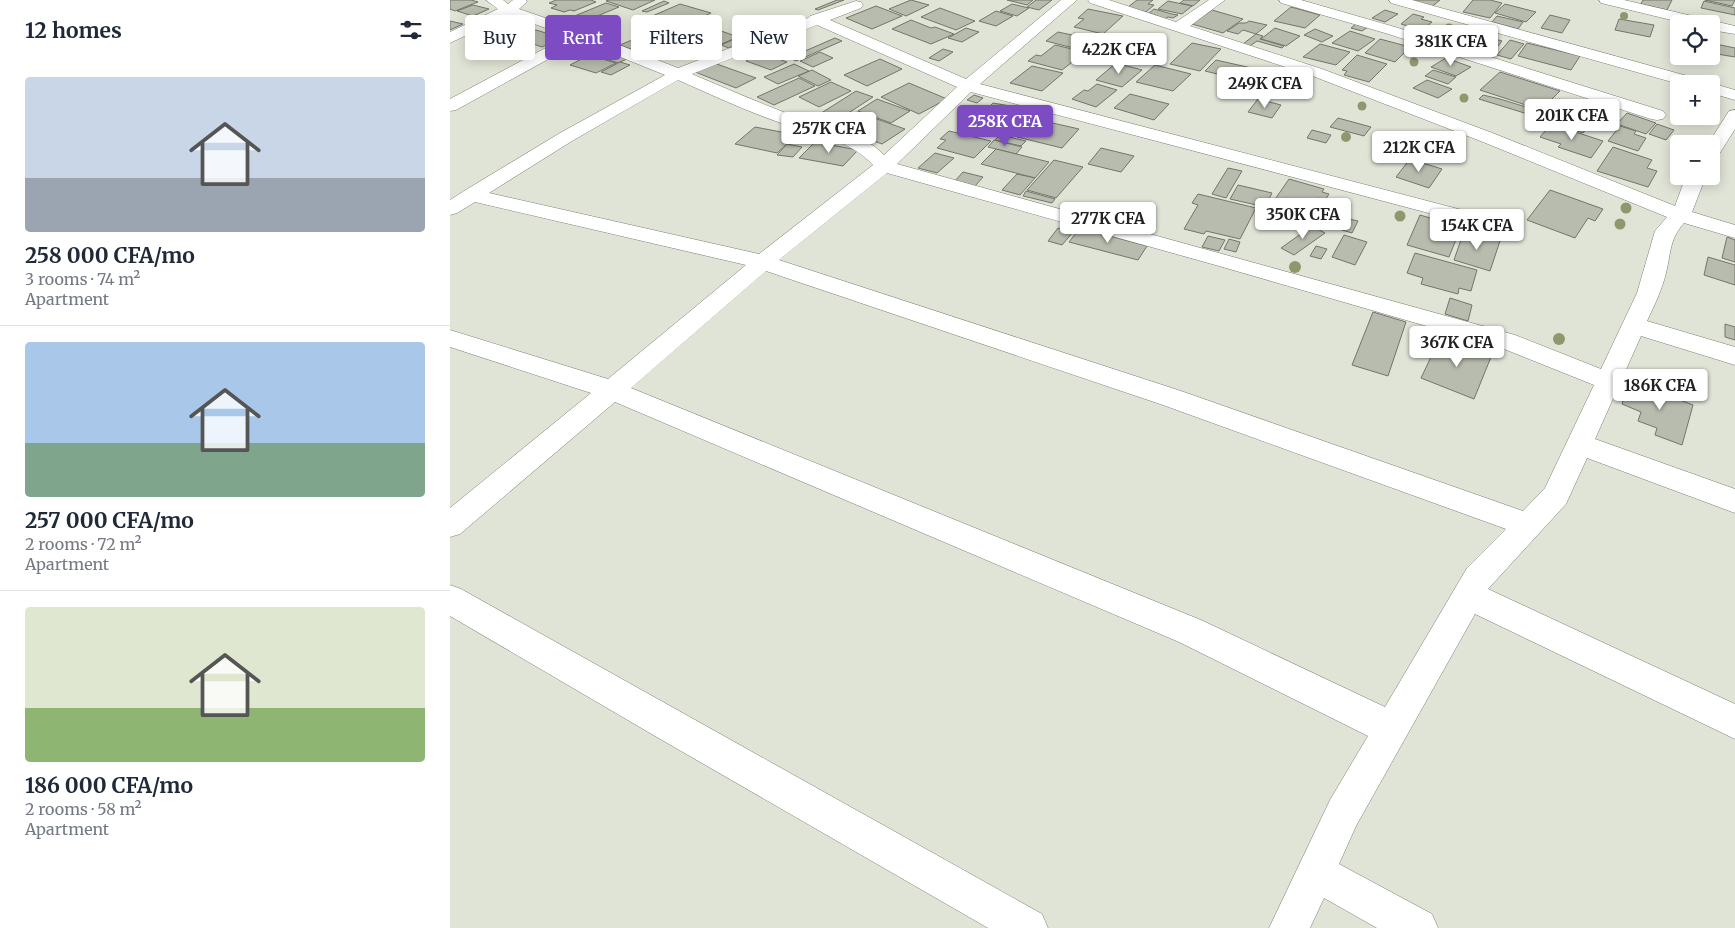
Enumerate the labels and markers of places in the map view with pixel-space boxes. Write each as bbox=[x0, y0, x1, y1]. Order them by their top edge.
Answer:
pin: 381K CFA bbox=[1399, 24, 1503, 67]
pin: 422K CFA bbox=[1067, 32, 1171, 75]
pin: 249K CFA bbox=[1213, 66, 1317, 109]
pin: 201K CFA bbox=[1520, 98, 1624, 141]
pin: 258K CFA bbox=[953, 104, 1057, 147]
pin: 257K CFA bbox=[777, 112, 881, 154]
pin: 212K CFA bbox=[1367, 130, 1471, 173]
pin: 350K CFA bbox=[1251, 198, 1355, 240]
pin: 277K CFA bbox=[1056, 202, 1160, 244]
pin: 154K CFA bbox=[1425, 208, 1529, 251]
pin: 367K CFA bbox=[1405, 326, 1509, 368]
pin: 186K CFA bbox=[1608, 368, 1712, 411]

